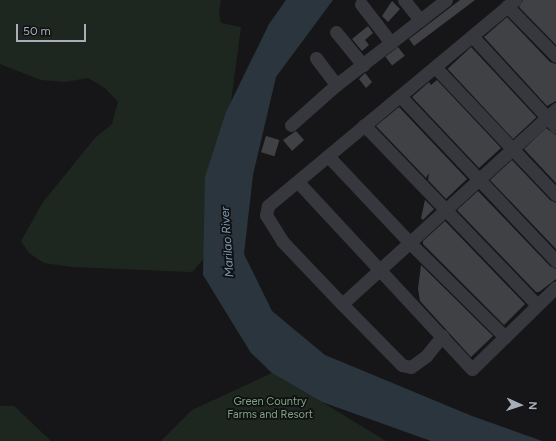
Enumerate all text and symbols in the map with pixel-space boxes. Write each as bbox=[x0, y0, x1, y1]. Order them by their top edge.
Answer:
scale bar bbox=[18, 16, 88, 42]
text: 50 m bbox=[23, 24, 51, 38]
water label: Marilao River bbox=[218, 206, 238, 278]
north arrow bbox=[500, 385, 540, 425]
park label: Green Country Farms and Resort bbox=[227, 396, 313, 422]
text: N bbox=[526, 401, 539, 410]

